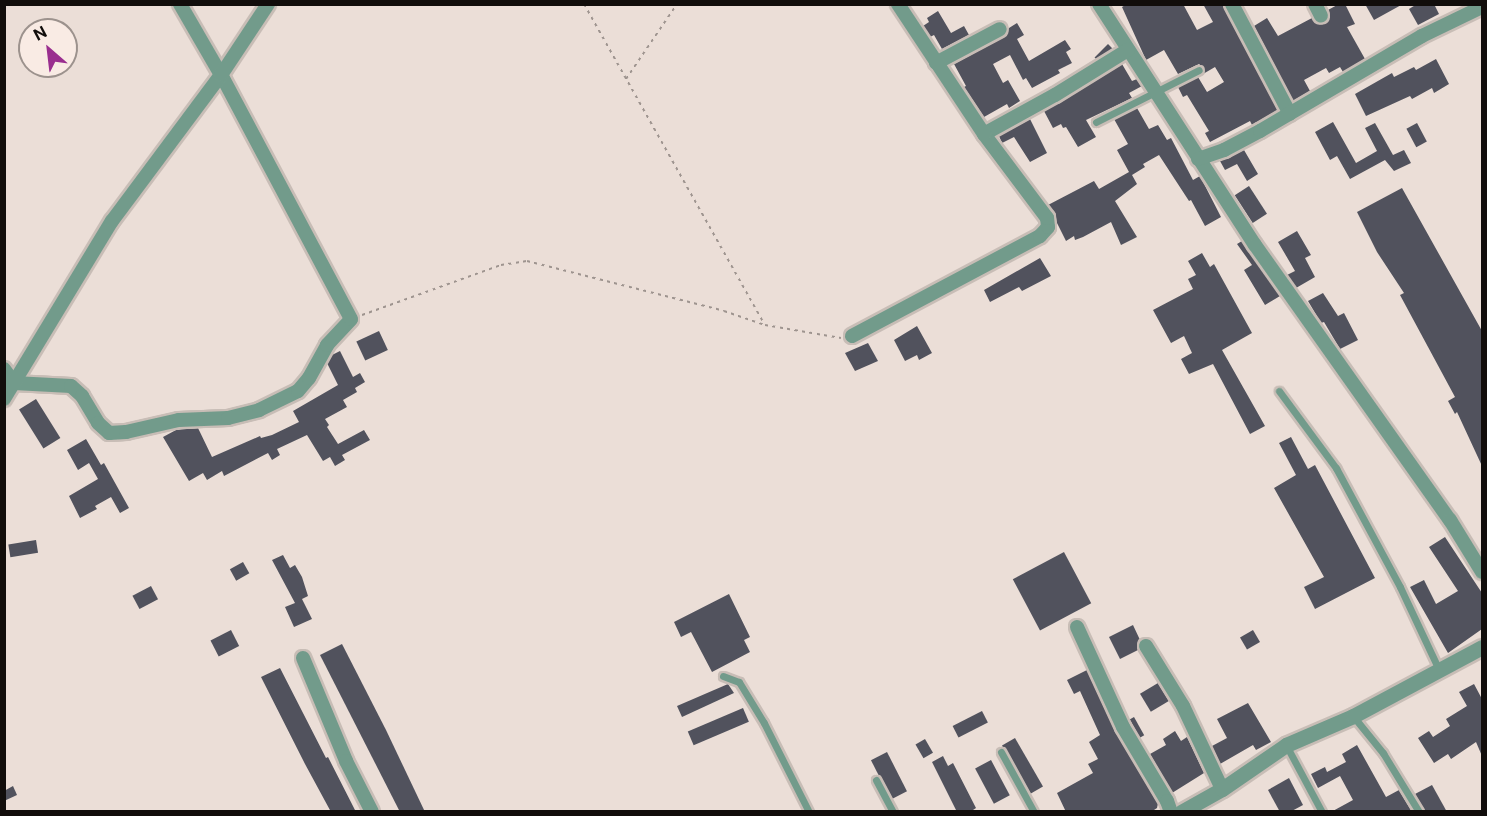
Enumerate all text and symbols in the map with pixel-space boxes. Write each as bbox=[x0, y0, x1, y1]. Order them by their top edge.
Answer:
north arrow bbox=[18, 18, 78, 78]
text: N bbox=[30, 22, 50, 45]

